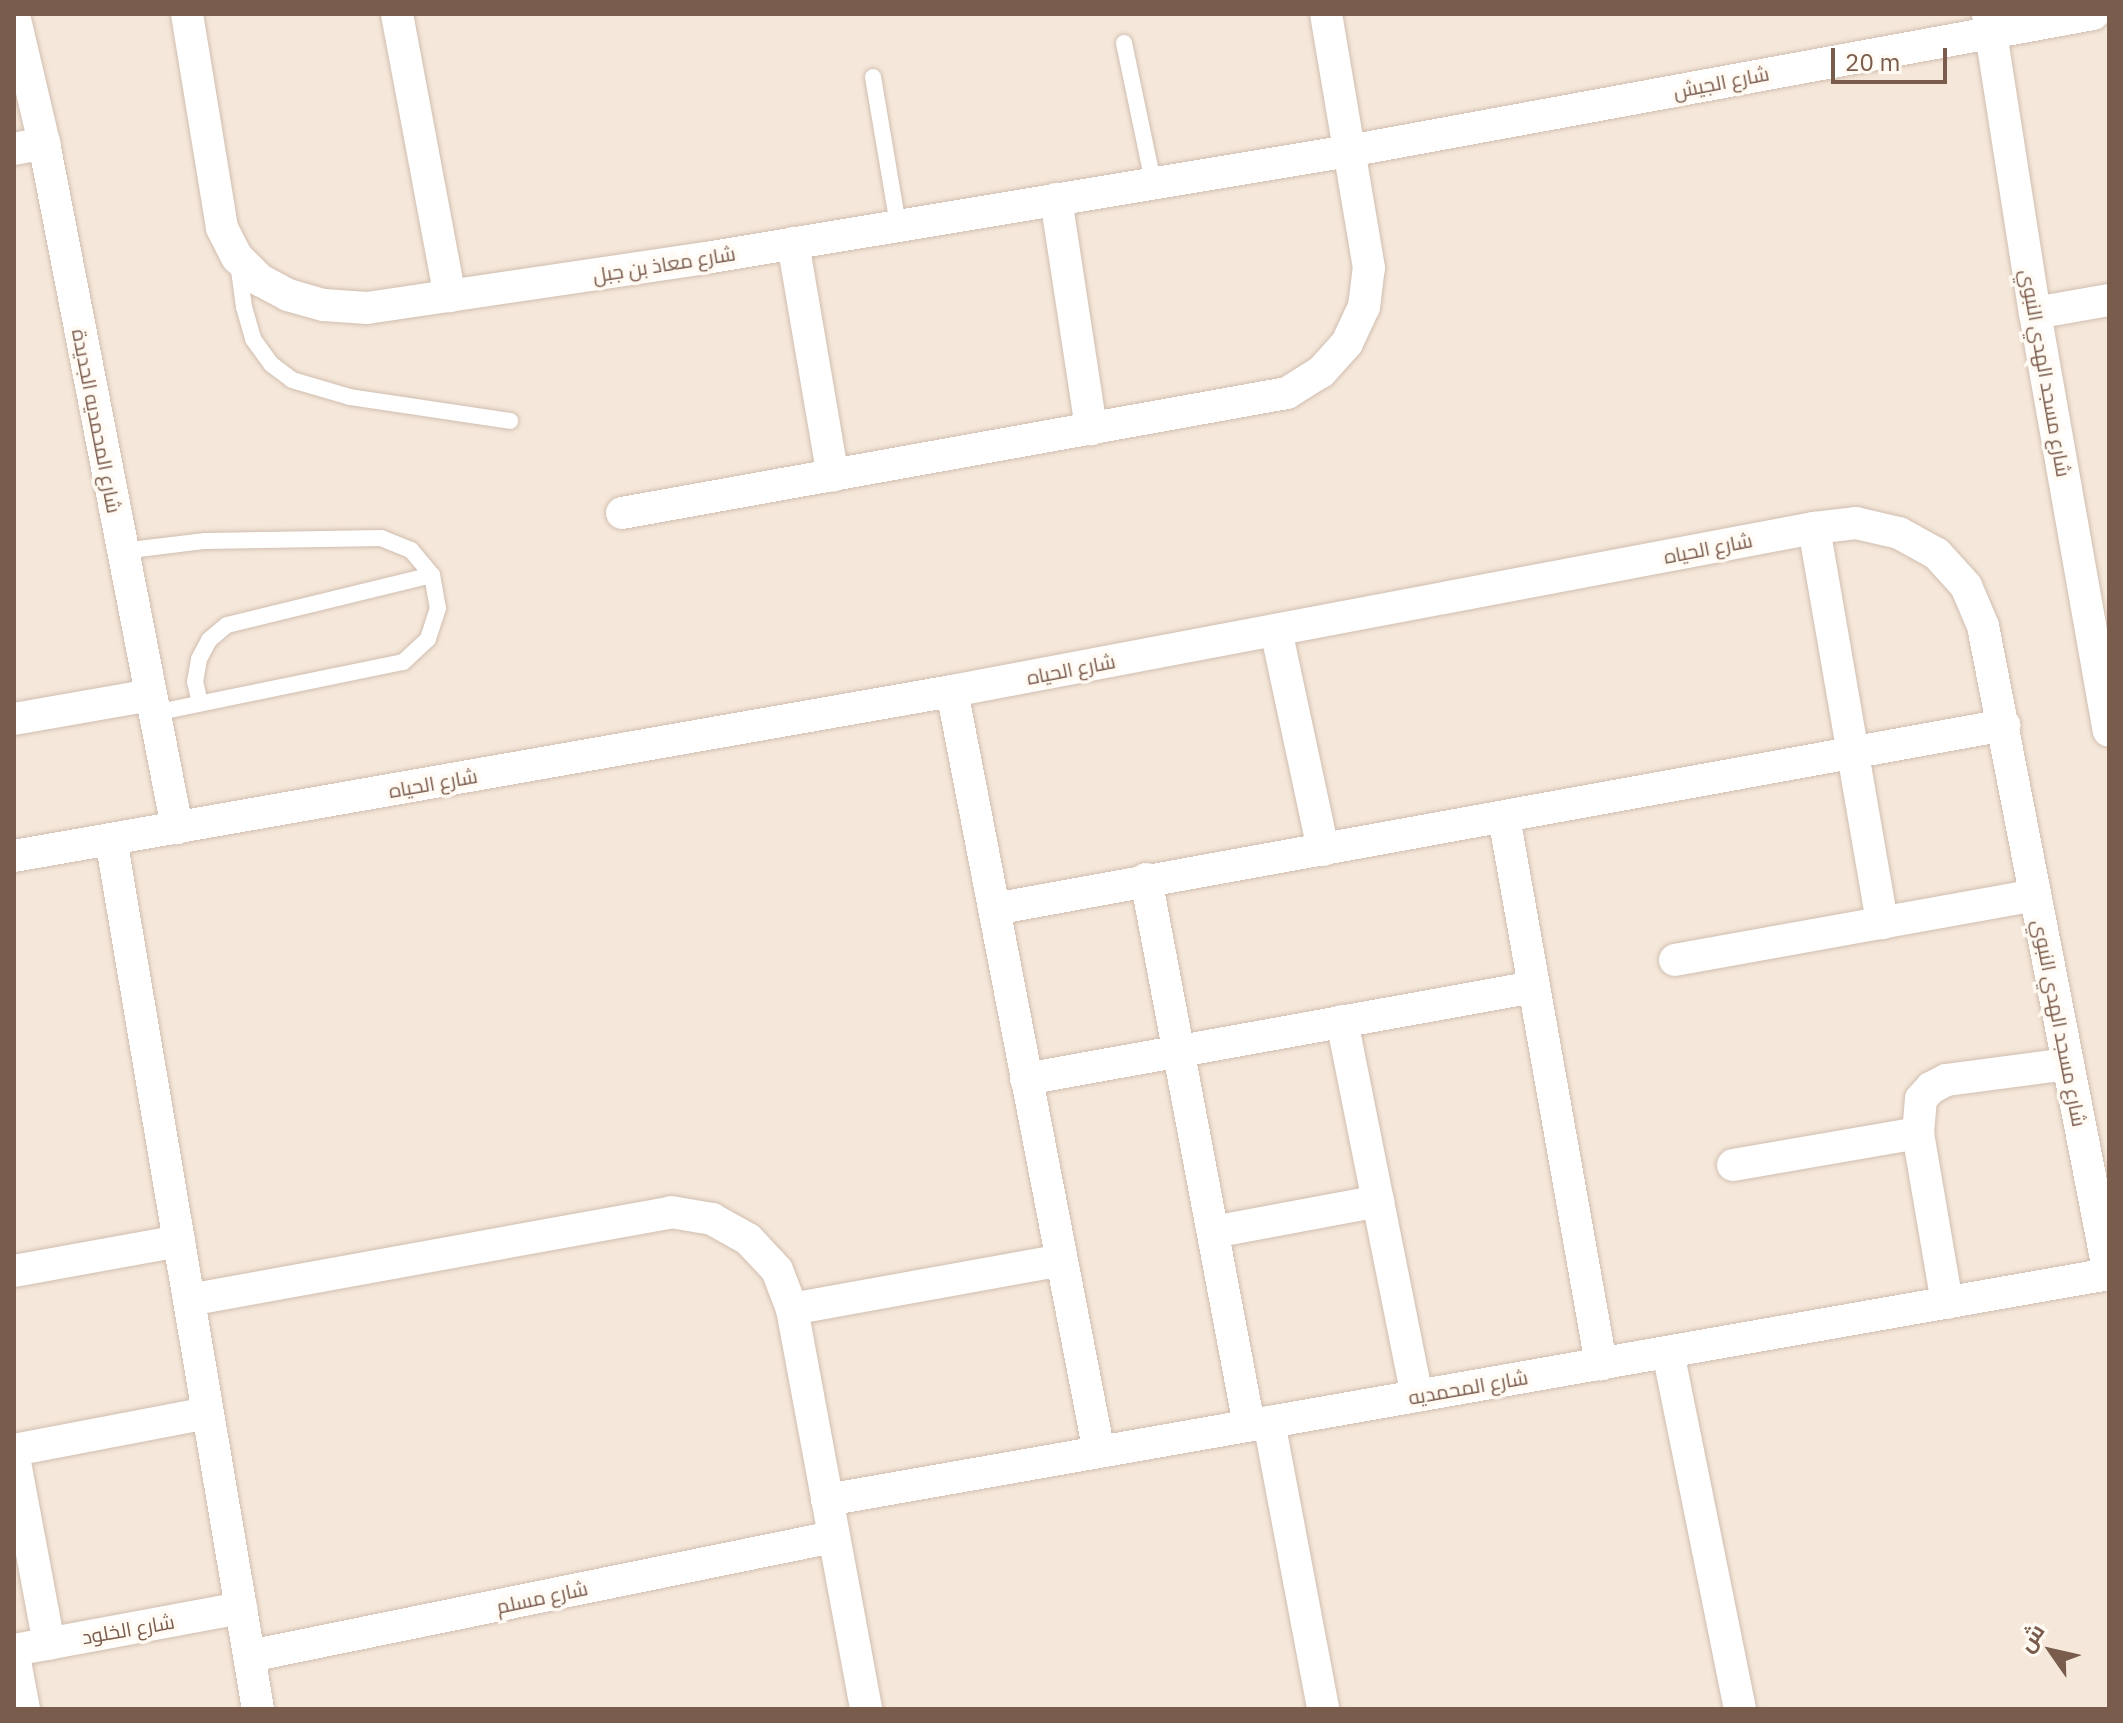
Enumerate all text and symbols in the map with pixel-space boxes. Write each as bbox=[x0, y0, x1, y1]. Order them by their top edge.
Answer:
scale bar bbox=[1835, 32, 1951, 82]
text: 20 m bbox=[1845, 46, 1900, 78]
street label: شارع الجيش bbox=[1671, 61, 1771, 103]
street label: شارع معاذ بن جبل bbox=[591, 241, 737, 287]
street label: شارع مسجد الهدي النبوي bbox=[2016, 267, 2076, 479]
street label: شارع المحمديه الجديدة bbox=[67, 327, 127, 515]
street label: شارع الحياه bbox=[1662, 528, 1754, 568]
street label: شارع الحياه bbox=[1025, 649, 1117, 689]
street label: شارع الحياه bbox=[387, 763, 479, 803]
street label: شارع مسجد الهدي النبوي bbox=[2028, 917, 2092, 1129]
street label: شارع المحمديه bbox=[1406, 1365, 1530, 1409]
street label: شارع مسلم bbox=[494, 1576, 590, 1618]
street label: شارع الخلود bbox=[80, 1609, 176, 1649]
north arrow bbox=[2011, 1611, 2091, 1691]
text: ش bbox=[2011, 1617, 2051, 1657]

